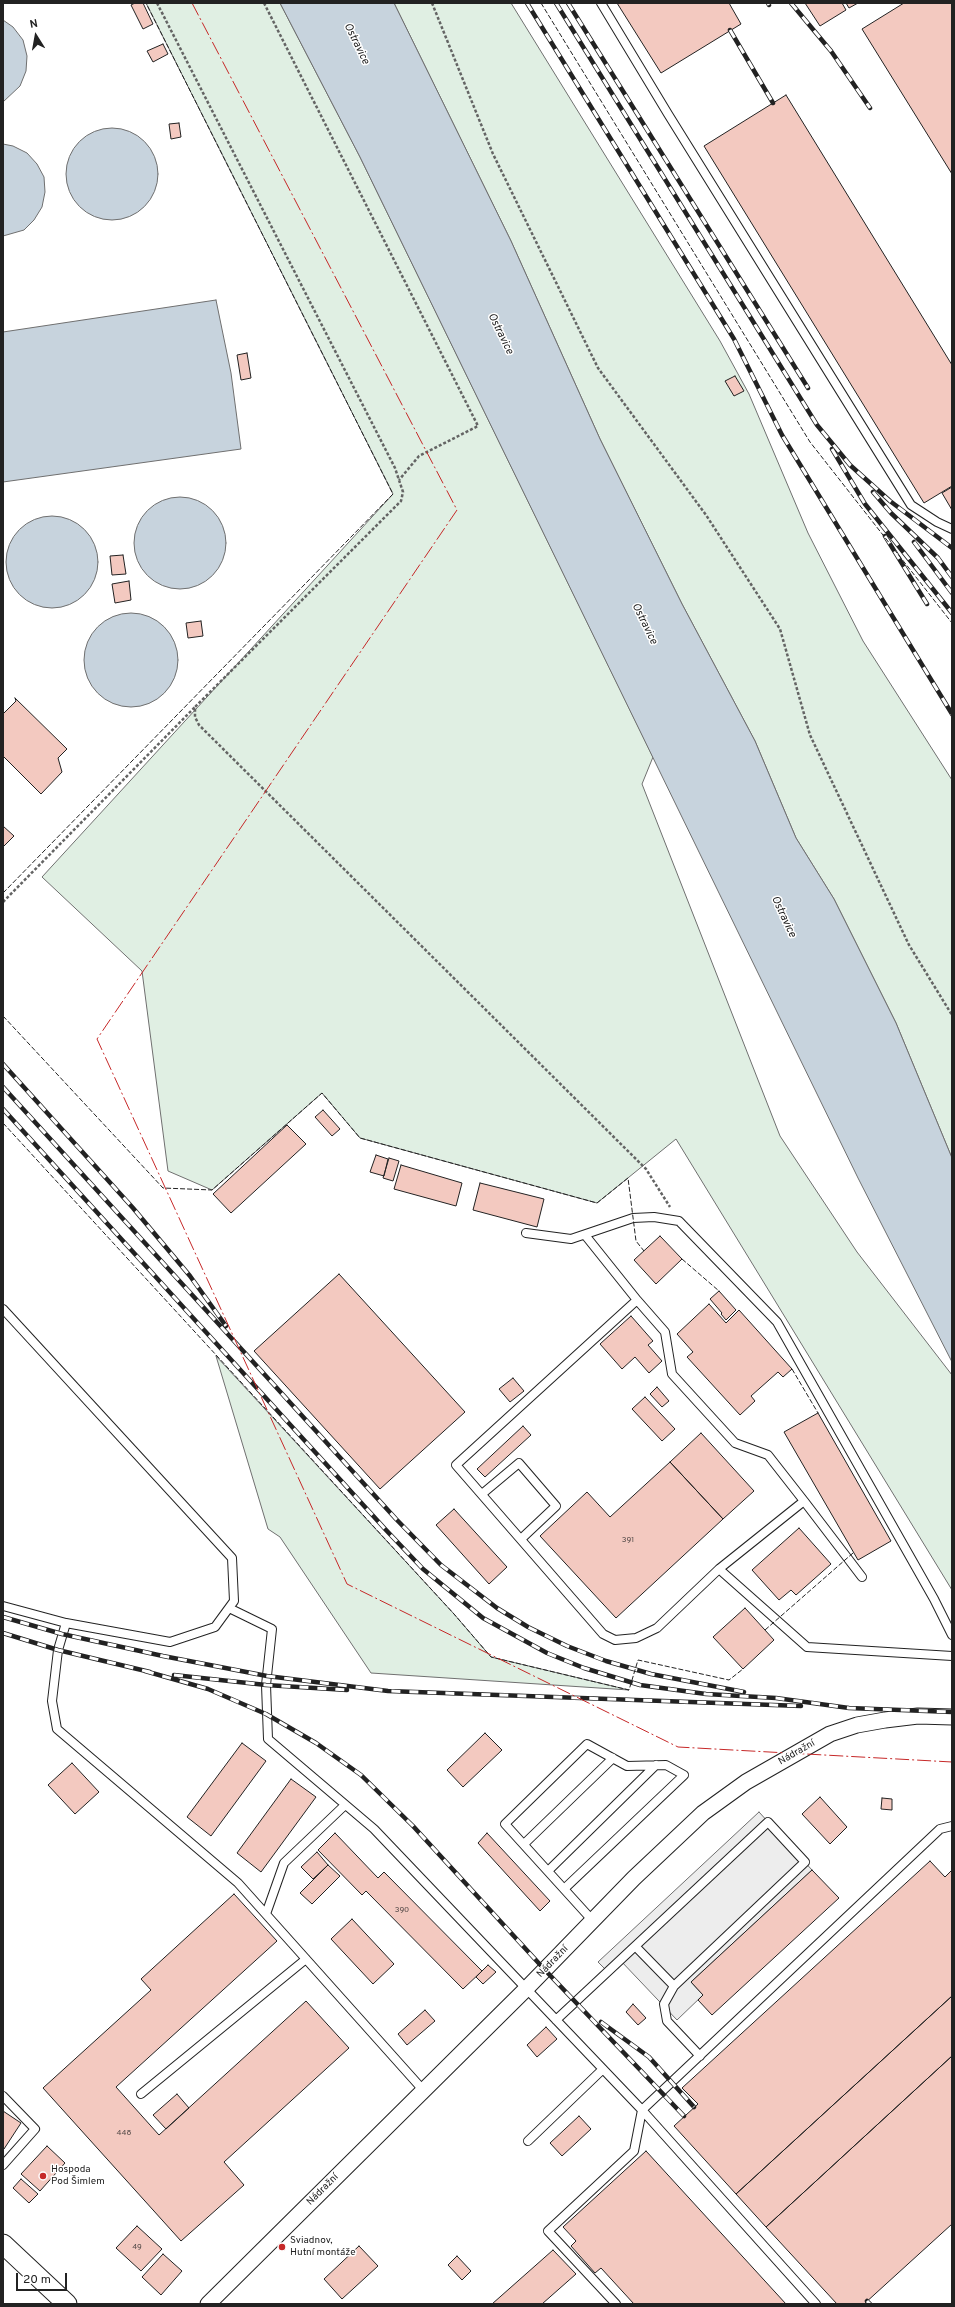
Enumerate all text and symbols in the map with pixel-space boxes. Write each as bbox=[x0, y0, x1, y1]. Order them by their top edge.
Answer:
north arrow bbox=[16, 16, 56, 56]
text: N bbox=[28, 17, 39, 32]
water label: Ostravice bbox=[340, 21, 372, 67]
water label: Ostravice bbox=[484, 311, 516, 357]
water label: Ostravice bbox=[628, 601, 660, 647]
water label: Ostravice bbox=[768, 894, 798, 940]
house number: 391 bbox=[622, 1535, 634, 1545]
street label: Nádražní bbox=[777, 1738, 817, 1768]
house number: 390 bbox=[395, 1905, 409, 1915]
street label: Nádražní bbox=[535, 1943, 571, 1981]
house number: 448 bbox=[117, 2128, 131, 2138]
place label: Hospoda Pod Šimlem bbox=[51, 2164, 105, 2188]
marker: Hospoda Pod Šimlem bbox=[38, 2171, 48, 2181]
street label: Nádražní bbox=[305, 2172, 341, 2208]
place label: Sviadnov, Hutní montáže bbox=[290, 2235, 356, 2258]
house number: 49 bbox=[132, 2242, 142, 2252]
marker: Sviadnov, Hutní montáže bbox=[277, 2242, 287, 2252]
scale bar bbox=[18, 2265, 69, 2291]
text: 20 m bbox=[23, 2272, 51, 2288]

